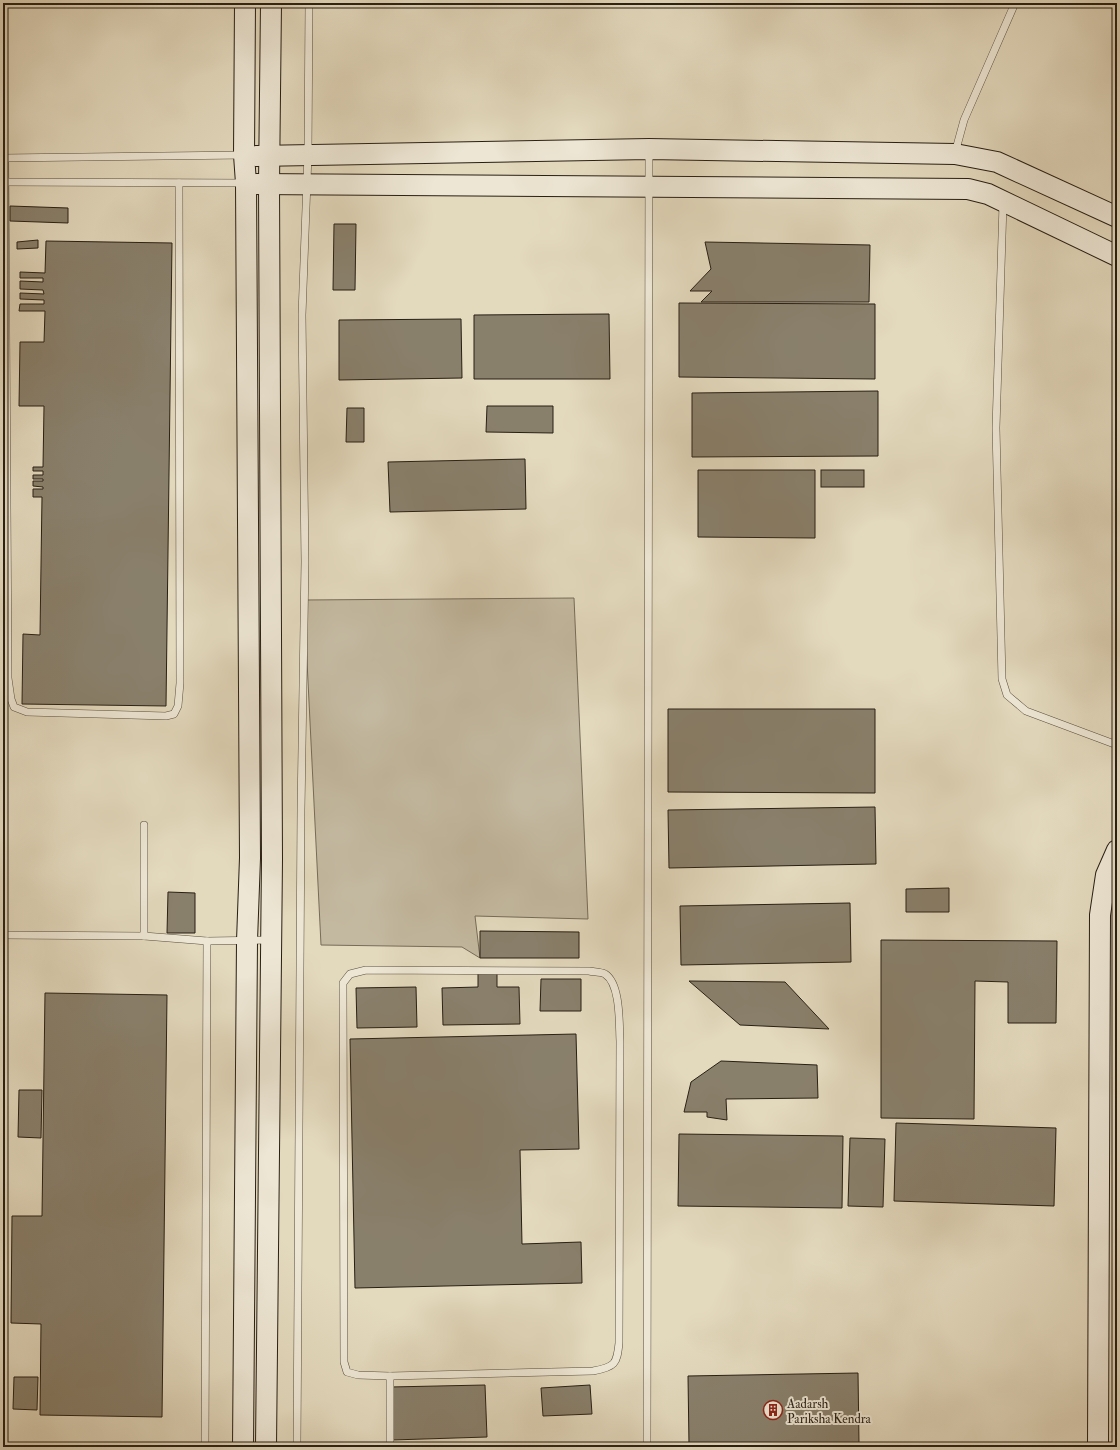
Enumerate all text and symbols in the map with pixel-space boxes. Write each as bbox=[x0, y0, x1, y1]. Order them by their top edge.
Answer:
place label: Aadarsh Pariksha Kendra bbox=[786, 1396, 872, 1427]
building icon: Aadarsh Pariksha Kendra bbox=[762, 1399, 784, 1421]

